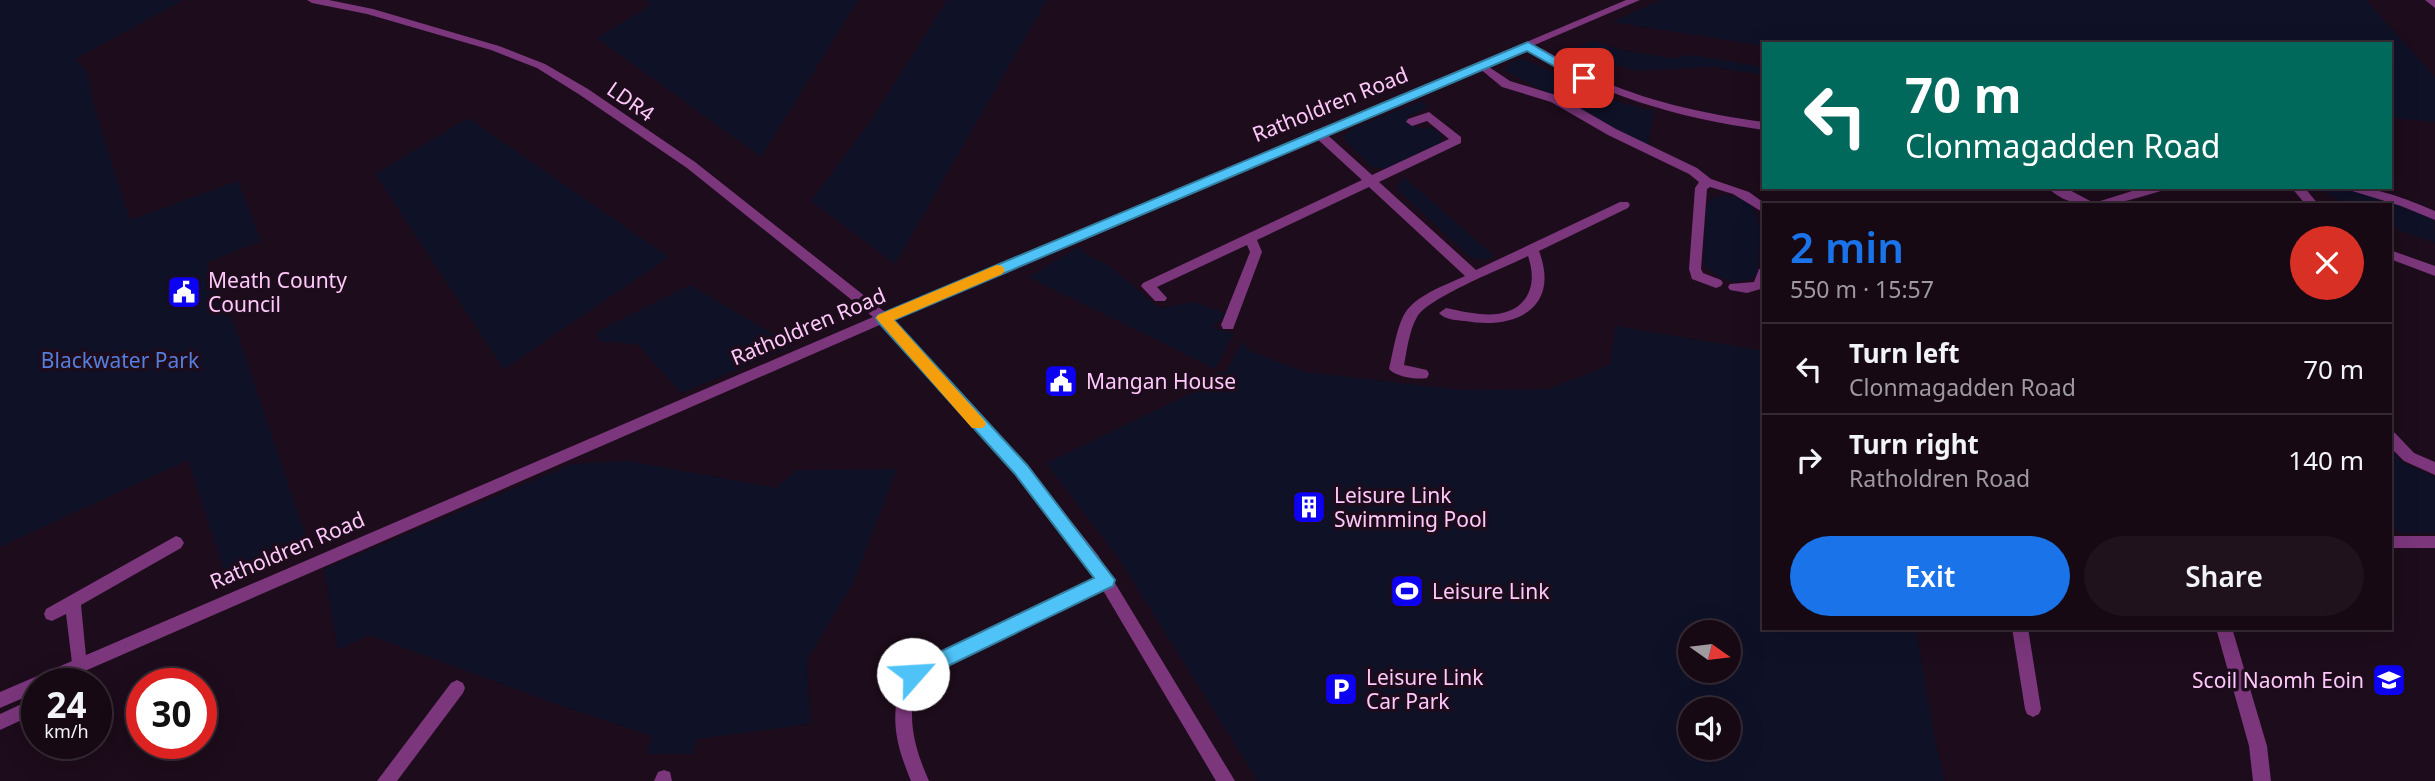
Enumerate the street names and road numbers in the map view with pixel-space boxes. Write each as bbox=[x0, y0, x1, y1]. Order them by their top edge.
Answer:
street label: Ratholdren Road bbox=[1248, 60, 1412, 148]
street label: LDR4 bbox=[602, 75, 660, 127]
street label: Ratholdren Road bbox=[726, 281, 890, 371]
street label: Ratholdren Road bbox=[205, 505, 369, 595]

